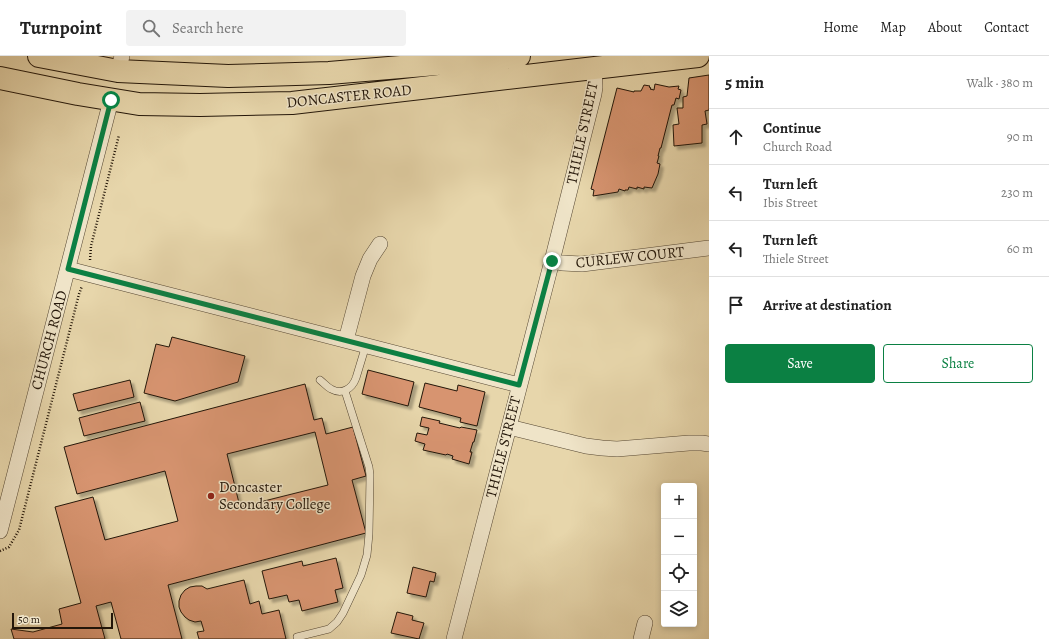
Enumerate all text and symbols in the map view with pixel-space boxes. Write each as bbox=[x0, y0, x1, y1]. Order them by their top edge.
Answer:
search box bbox=[126, 10, 406, 46]
text: Turnpoint bbox=[20, 15, 102, 41]
icon: search bbox=[140, 17, 162, 39]
text: Search here bbox=[172, 18, 243, 38]
text: Home bbox=[823, 18, 858, 37]
text: Map bbox=[880, 18, 906, 37]
text: About bbox=[928, 18, 962, 37]
text: Contact bbox=[984, 18, 1029, 37]
text: 5 min bbox=[725, 71, 764, 94]
text: Walk · 380 m bbox=[966, 74, 1033, 91]
street label: DONCASTER ROAD bbox=[286, 79, 412, 113]
street label: THIELE STREET bbox=[561, 79, 603, 186]
route start bbox=[102, 91, 120, 109]
text: Continue bbox=[763, 118, 821, 138]
icon: ahead bbox=[725, 126, 747, 148]
text: 90 m bbox=[1007, 128, 1033, 145]
text: Church Road bbox=[763, 138, 832, 155]
text: Turn left bbox=[763, 174, 818, 194]
icon: left bbox=[725, 182, 747, 204]
text: 230 m bbox=[1001, 184, 1033, 201]
text: Ibis Street bbox=[763, 194, 818, 211]
text: Turn left bbox=[763, 230, 818, 250]
icon: left bbox=[725, 238, 747, 260]
text: 60 m bbox=[1007, 240, 1033, 257]
street label: CURLEW COURT bbox=[575, 241, 686, 273]
text: Thiele Street bbox=[763, 250, 829, 267]
route end bbox=[543, 252, 561, 270]
street label: CHURCH ROAD bbox=[26, 288, 72, 392]
icon: arrive bbox=[725, 294, 747, 316]
text: Arrive at destination bbox=[763, 295, 892, 315]
button: Save bbox=[725, 344, 875, 383]
button: Share bbox=[883, 344, 1033, 383]
street label: THIELE STREET bbox=[481, 393, 525, 500]
place label: Doncaster Secondary College bbox=[219, 477, 331, 514]
map controls bbox=[661, 483, 697, 627]
button: + bbox=[661, 483, 697, 519]
marker: Doncaster Secondary College bbox=[206, 491, 216, 501]
button: − bbox=[661, 519, 697, 555]
button: locate bbox=[661, 555, 697, 591]
button: layers bbox=[661, 591, 697, 627]
scale bar bbox=[12, 611, 113, 630]
text: 50 m bbox=[18, 612, 40, 627]

